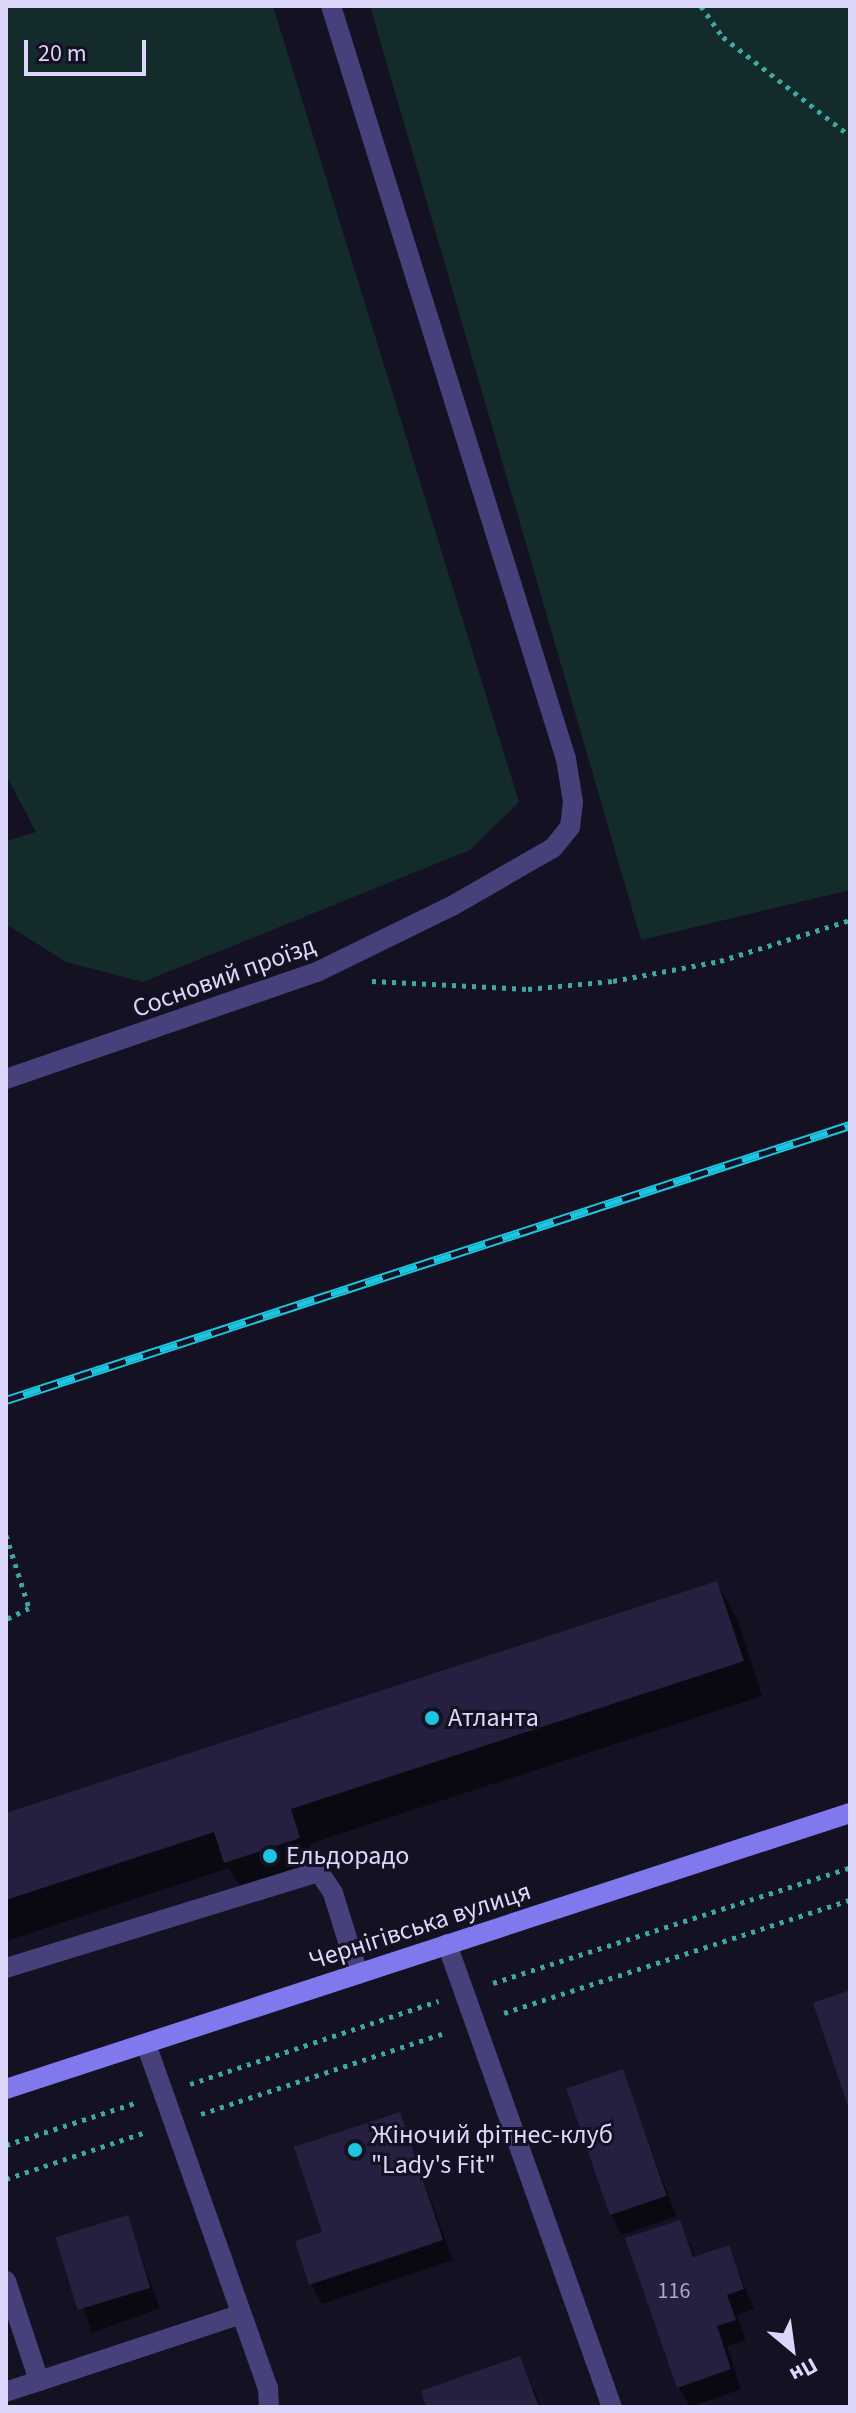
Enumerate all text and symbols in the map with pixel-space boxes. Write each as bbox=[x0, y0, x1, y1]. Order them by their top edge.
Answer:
scale bar bbox=[28, 24, 150, 74]
text: 20 m bbox=[38, 36, 87, 71]
street label: Сосновий проїзд bbox=[128, 929, 320, 1025]
place label: Атланта bbox=[448, 1702, 539, 1734]
marker: Атланта bbox=[423, 1709, 441, 1727]
place label: Ельдорадо bbox=[286, 1840, 409, 1872]
marker: Ельдорадо bbox=[261, 1847, 279, 1865]
street label: Чернігівська вулиця bbox=[305, 1875, 535, 1977]
place label: Жіночий фітнес-клуб "Lady's Fit" bbox=[371, 2119, 613, 2180]
marker: Жіночий фітнес-клуб "Lady's Fit" bbox=[346, 2141, 364, 2159]
house number: 116 bbox=[658, 2279, 690, 2305]
north arrow bbox=[752, 2309, 832, 2389]
text: Пн bbox=[784, 2349, 823, 2391]

